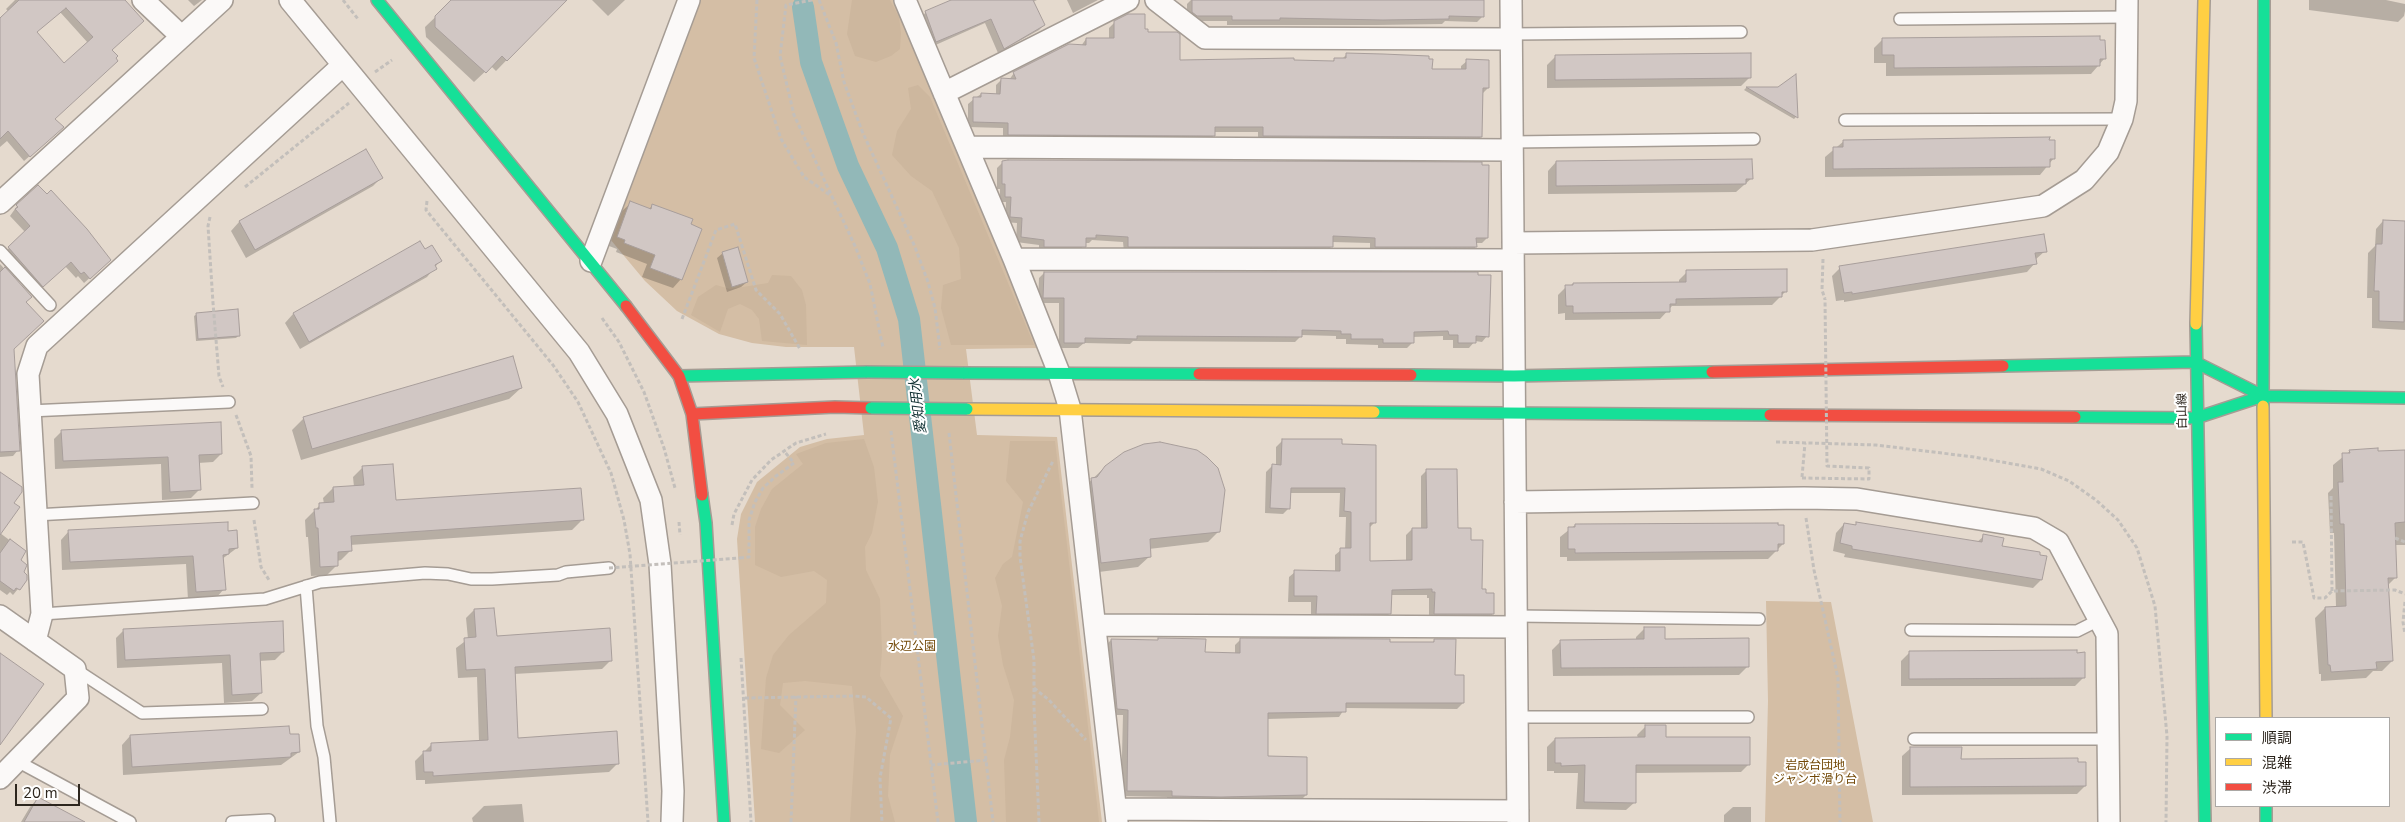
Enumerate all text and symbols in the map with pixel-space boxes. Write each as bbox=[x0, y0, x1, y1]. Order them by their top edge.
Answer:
water label: 愛知用水 bbox=[907, 377, 931, 435]
street label: 白山線 bbox=[2175, 393, 2191, 429]
park label: 水辺公園 bbox=[888, 640, 936, 654]
legend bbox=[2215, 717, 2390, 807]
text: 順調 bbox=[2262, 728, 2292, 748]
text: 混雑 bbox=[2262, 753, 2292, 773]
park label: 岩成台団地 ジャンボ滑り台 bbox=[1773, 759, 1857, 787]
scale bar bbox=[18, 774, 82, 806]
text: 渋滞 bbox=[2262, 778, 2292, 798]
text: 20 m bbox=[23, 783, 58, 803]

